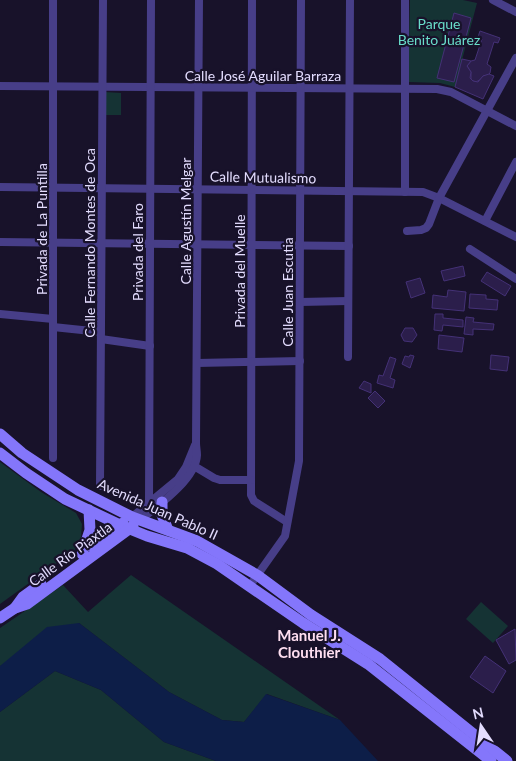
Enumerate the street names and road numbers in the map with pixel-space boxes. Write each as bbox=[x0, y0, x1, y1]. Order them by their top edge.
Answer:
street label: Calle José Aguilar Barraza bbox=[185, 67, 341, 84]
street label: Calle Fernando Montes de Oca bbox=[81, 148, 98, 338]
street label: Calle Agustín Melgar bbox=[177, 158, 194, 284]
street label: Privada de La Puntilla bbox=[33, 163, 50, 295]
street label: Calle Mutualismo bbox=[210, 168, 316, 186]
street label: Privada del Faro bbox=[129, 203, 146, 301]
street label: Privada del Muelle bbox=[231, 214, 248, 328]
street label: Calle Juan Escutia bbox=[279, 237, 296, 347]
street label: Avenida Juan Pablo II bbox=[95, 475, 221, 543]
street label: Calle Río Piaxtla bbox=[25, 518, 115, 590]

